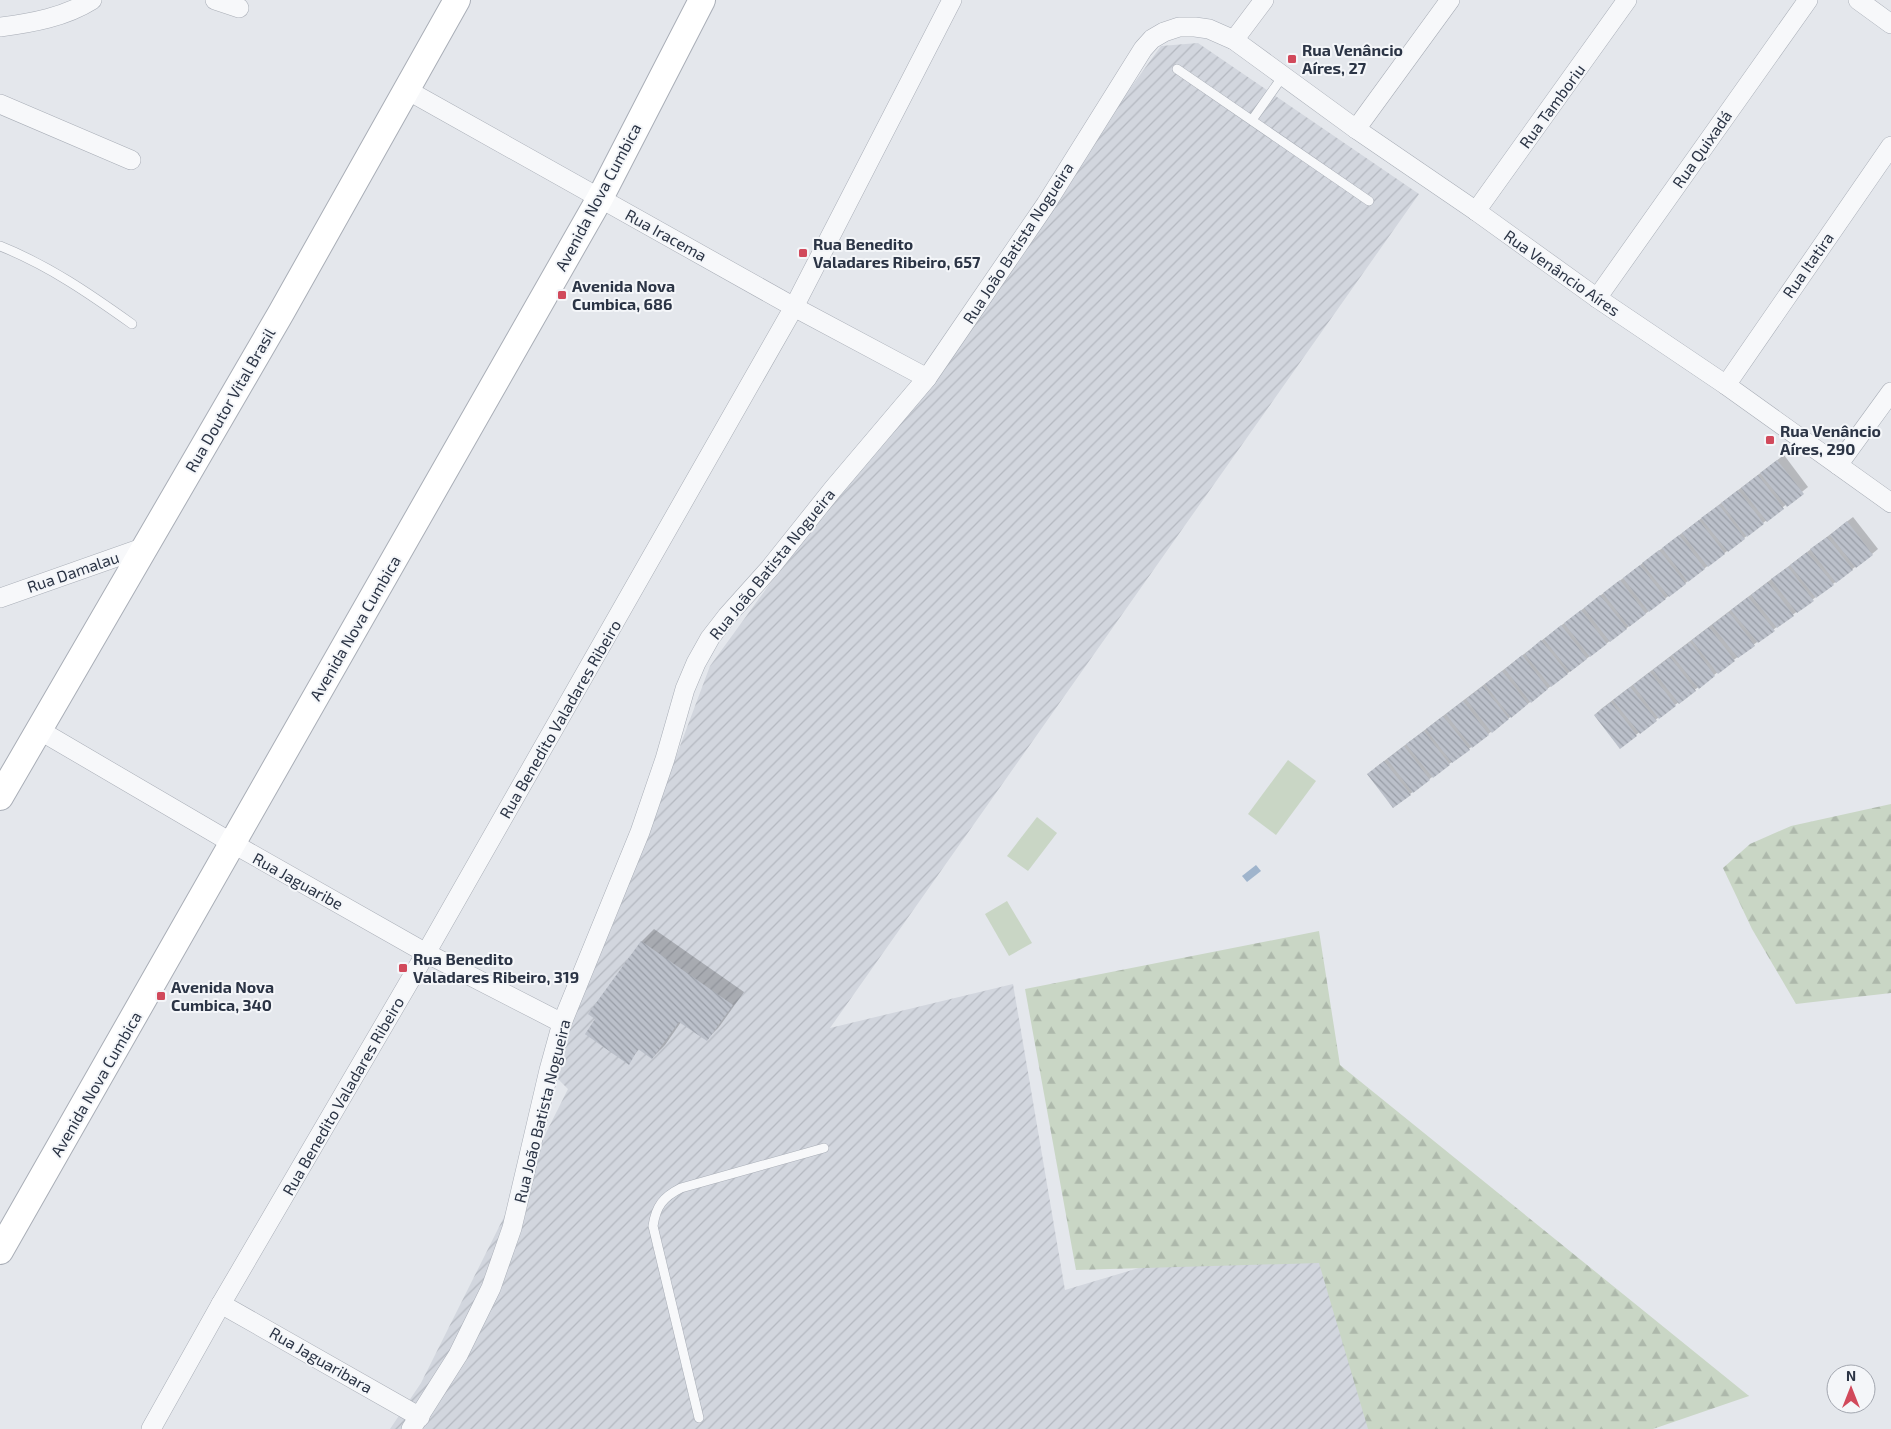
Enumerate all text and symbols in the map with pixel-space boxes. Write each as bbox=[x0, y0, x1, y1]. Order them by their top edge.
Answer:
place label: Rua Venâncio Aíres, 27 bbox=[1302, 40, 1403, 77]
marker: Rua Venâncio Aíres, 27 bbox=[1286, 53, 1298, 65]
street label: Rua Tamboriu bbox=[1515, 60, 1588, 151]
street label: Rua Quixadá bbox=[1668, 106, 1736, 192]
street label: Avenida Nova Cumbica bbox=[551, 120, 645, 274]
street label: Rua João Batista Nogueira bbox=[958, 158, 1077, 327]
street label: Rua Iracema bbox=[622, 204, 710, 265]
street label: Rua Venâncio Aíres bbox=[1501, 226, 1624, 320]
street label: Rua Itatira bbox=[1778, 228, 1837, 301]
place label: Rua Benedito Valadares Ribeiro, 657 bbox=[813, 234, 981, 271]
marker: Rua Benedito Valadares Ribeiro, 657 bbox=[797, 247, 809, 259]
place label: Avenida Nova Cumbica, 686 bbox=[572, 276, 675, 313]
marker: Avenida Nova Cumbica, 686 bbox=[556, 289, 568, 301]
street label: Rua Doutor Vital Brasil bbox=[181, 324, 279, 475]
place label: Rua Venâncio Aíres, 290 bbox=[1780, 421, 1881, 458]
marker: Rua Venâncio Aíres, 290 bbox=[1764, 434, 1776, 446]
street label: Rua João Batista Nogueira bbox=[705, 484, 838, 643]
street label: Rua Damalau bbox=[24, 547, 121, 596]
street label: Avenida Nova Cumbica bbox=[305, 552, 404, 704]
street label: Rua Benedito Valadares Ribeiro bbox=[495, 616, 624, 821]
street label: Rua Jaguaribe bbox=[250, 848, 347, 913]
place label: Rua Benedito Valadares Ribeiro, 319 bbox=[413, 949, 579, 986]
marker: Rua Benedito Valadares Ribeiro, 319 bbox=[397, 962, 409, 974]
place label: Avenida Nova Cumbica, 340 bbox=[171, 977, 274, 1014]
marker: Avenida Nova Cumbica, 340 bbox=[155, 990, 167, 1002]
street label: Rua Benedito Valadares Ribeiro bbox=[278, 993, 407, 1198]
street label: Avenida Nova Cumbica bbox=[46, 1008, 145, 1160]
street label: Rua João Batista Nogueira bbox=[509, 1017, 574, 1205]
street label: Rua Jaguaribara bbox=[266, 1322, 376, 1397]
north arrow bbox=[1826, 1364, 1876, 1414]
text: N bbox=[1846, 1367, 1856, 1384]

